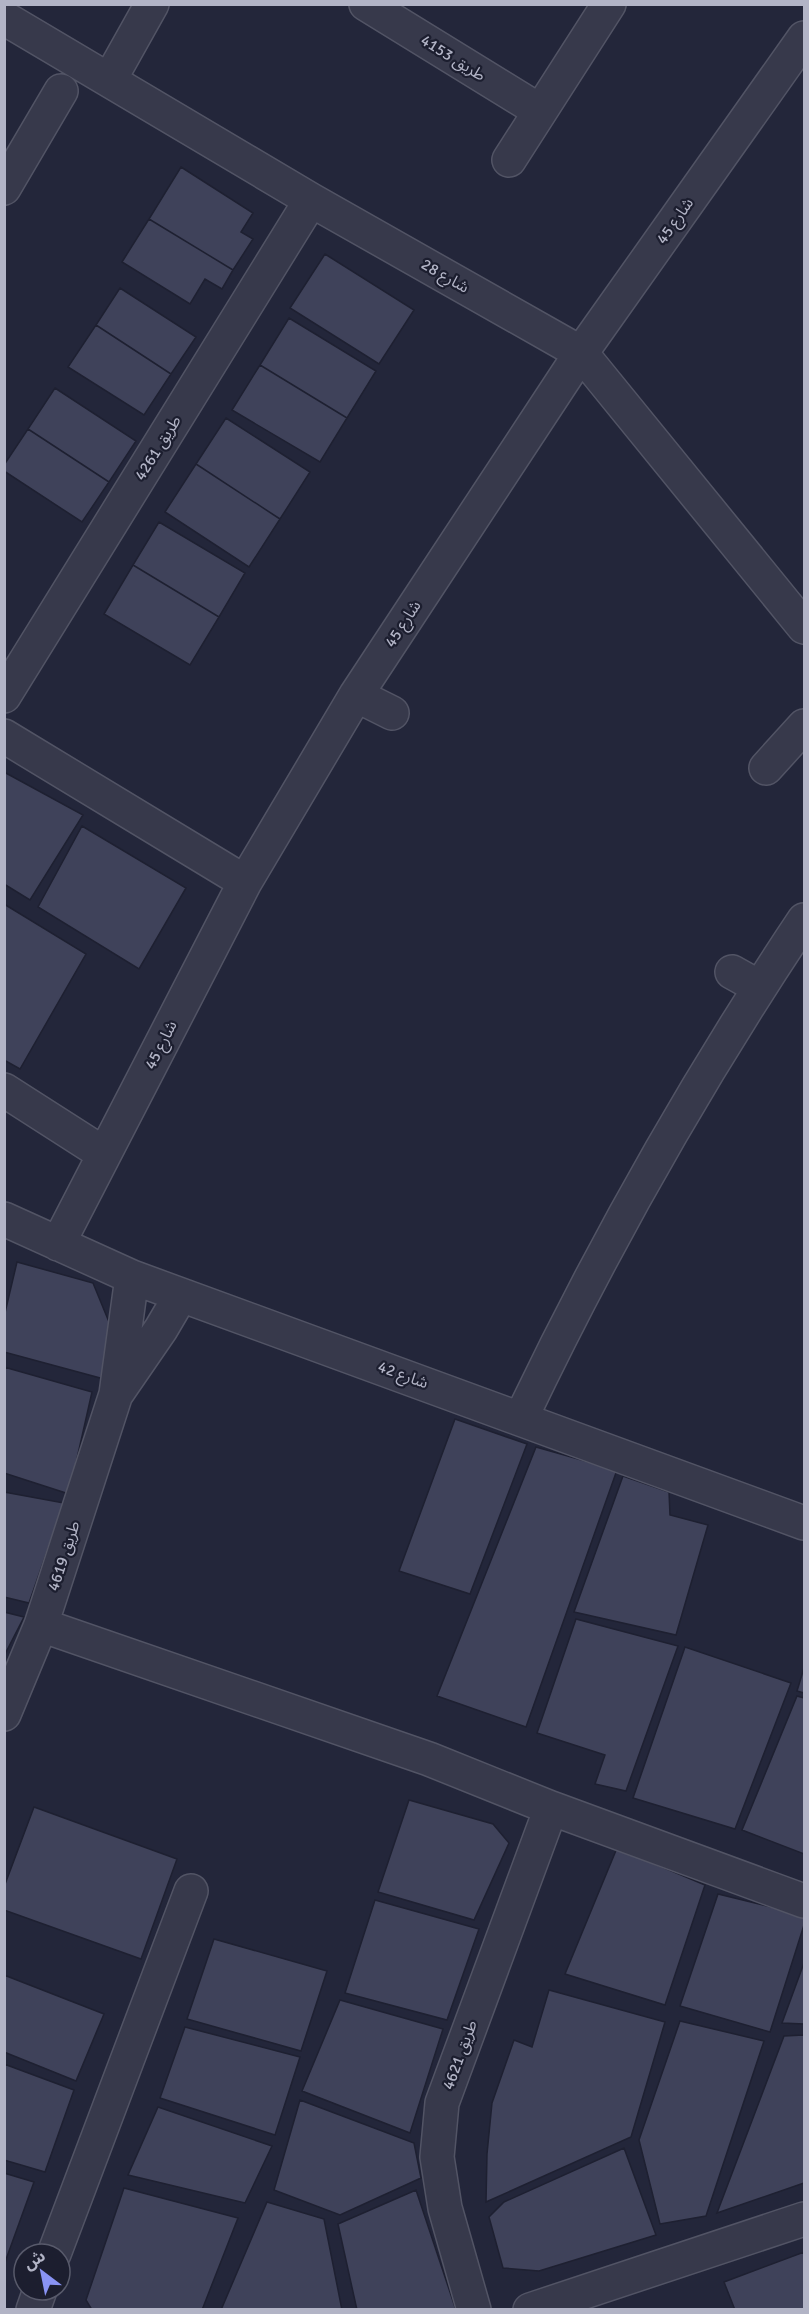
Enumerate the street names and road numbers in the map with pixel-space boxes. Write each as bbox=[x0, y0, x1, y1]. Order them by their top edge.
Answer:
street label: طريق 4153 bbox=[417, 30, 489, 86]
street label: شارع 45 bbox=[652, 194, 700, 249]
street label: شارع 28 bbox=[416, 254, 473, 299]
street label: طريق 4261 bbox=[130, 412, 186, 484]
street label: شارع 45 bbox=[380, 597, 427, 652]
street label: شارع 45 bbox=[140, 1017, 183, 1074]
street label: شارع 42 bbox=[374, 1357, 431, 1395]
street label: طريق 4619 bbox=[43, 1518, 85, 1594]
street label: طريق 4621 bbox=[438, 2017, 482, 2092]

